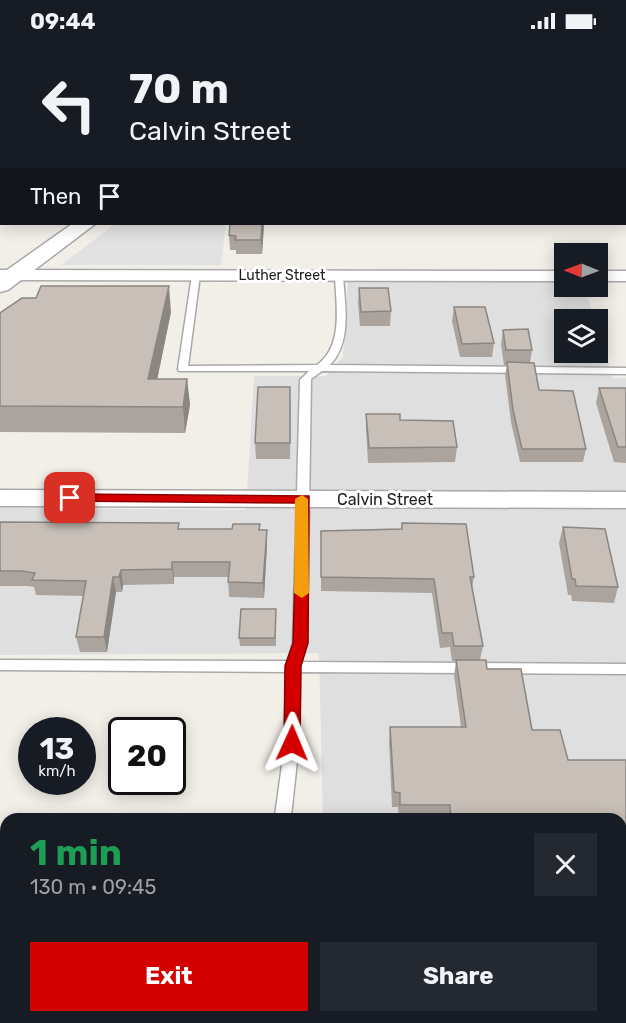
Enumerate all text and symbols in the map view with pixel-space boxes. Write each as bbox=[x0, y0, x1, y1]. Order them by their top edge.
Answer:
text: 09:44 bbox=[30, 8, 96, 35]
text: 70 m bbox=[129, 64, 229, 114]
icon: left bbox=[30, 66, 108, 144]
text: Calvin Street bbox=[129, 115, 291, 147]
icon: arrive bbox=[93, 180, 126, 213]
text: Then bbox=[30, 183, 81, 210]
north arrow bbox=[554, 243, 608, 297]
map controls bbox=[554, 243, 608, 363]
street label: Luther Street bbox=[239, 267, 326, 284]
button: layers bbox=[554, 309, 608, 363]
pin bbox=[44, 472, 95, 523]
icon: arrive bbox=[53, 481, 86, 514]
street label: Calvin Street bbox=[337, 490, 433, 509]
position arrow bbox=[260, 711, 324, 775]
speed limit sign: 20 bbox=[108, 717, 186, 795]
text: 13 bbox=[40, 731, 74, 767]
text: km/h bbox=[38, 762, 76, 780]
text: 1 min bbox=[30, 831, 122, 874]
button: close bbox=[534, 833, 597, 896]
text: 130 m · 09:45 bbox=[30, 875, 156, 899]
button: Exit bbox=[30, 942, 308, 1011]
button: Share bbox=[320, 942, 597, 1011]

